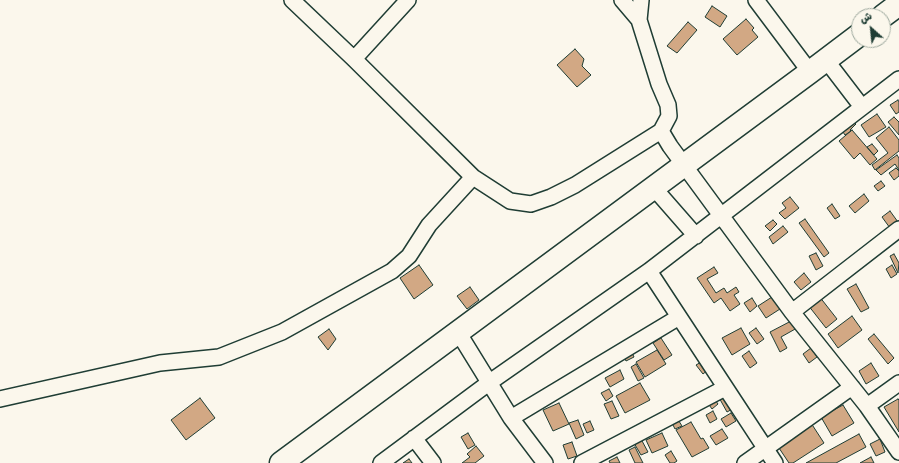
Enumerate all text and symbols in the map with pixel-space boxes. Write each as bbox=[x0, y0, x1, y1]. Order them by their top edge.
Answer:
north arrow bbox=[851, 8, 891, 48]
text: ش bbox=[857, 9, 874, 26]

